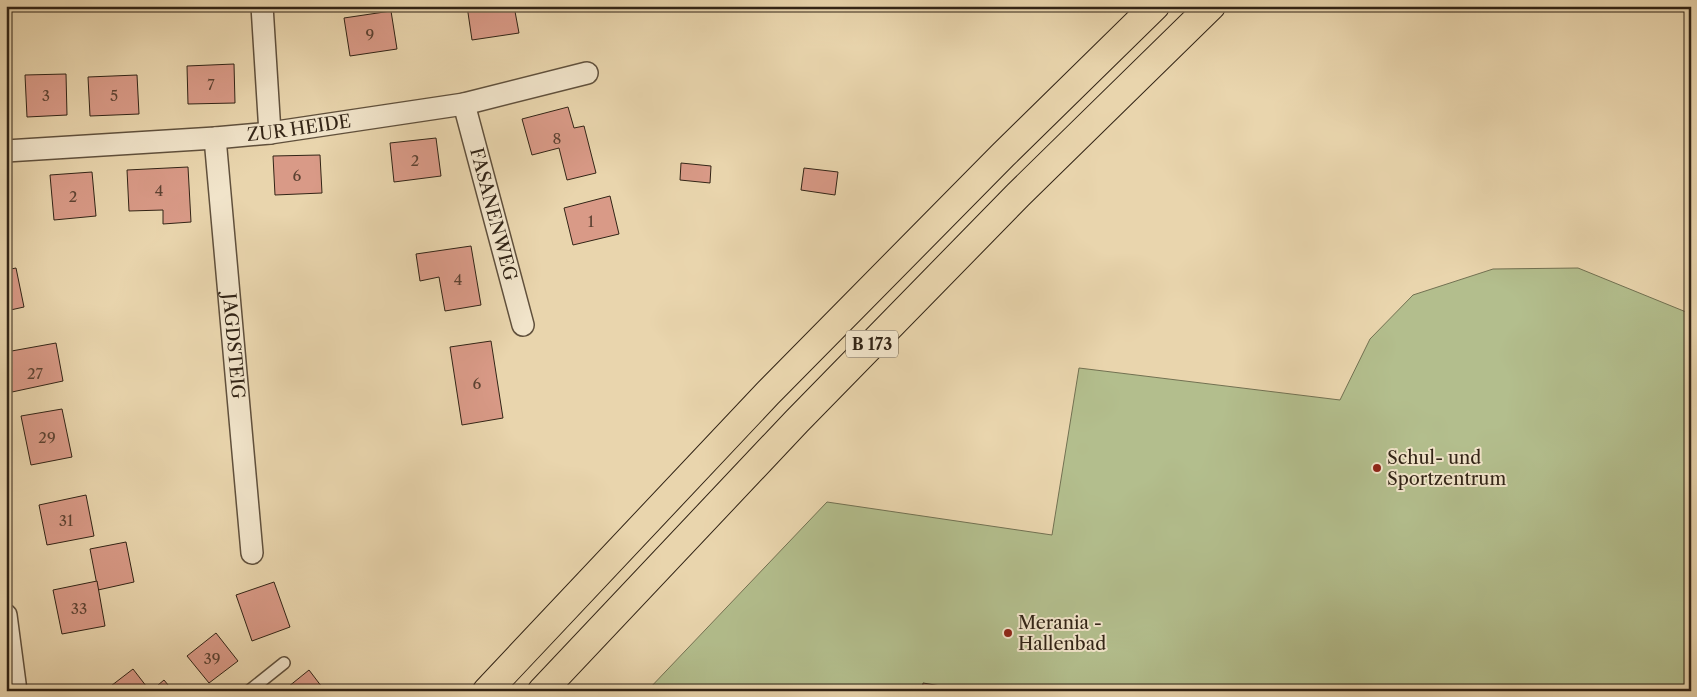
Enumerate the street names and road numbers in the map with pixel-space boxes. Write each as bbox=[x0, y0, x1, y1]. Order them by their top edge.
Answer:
street label: ZUR HEIDE bbox=[246, 110, 352, 146]
street label: FASANENWEG bbox=[465, 145, 522, 283]
street label: JAGDSTEIG bbox=[218, 289, 249, 401]
road number: B 173 bbox=[846, 330, 898, 358]

